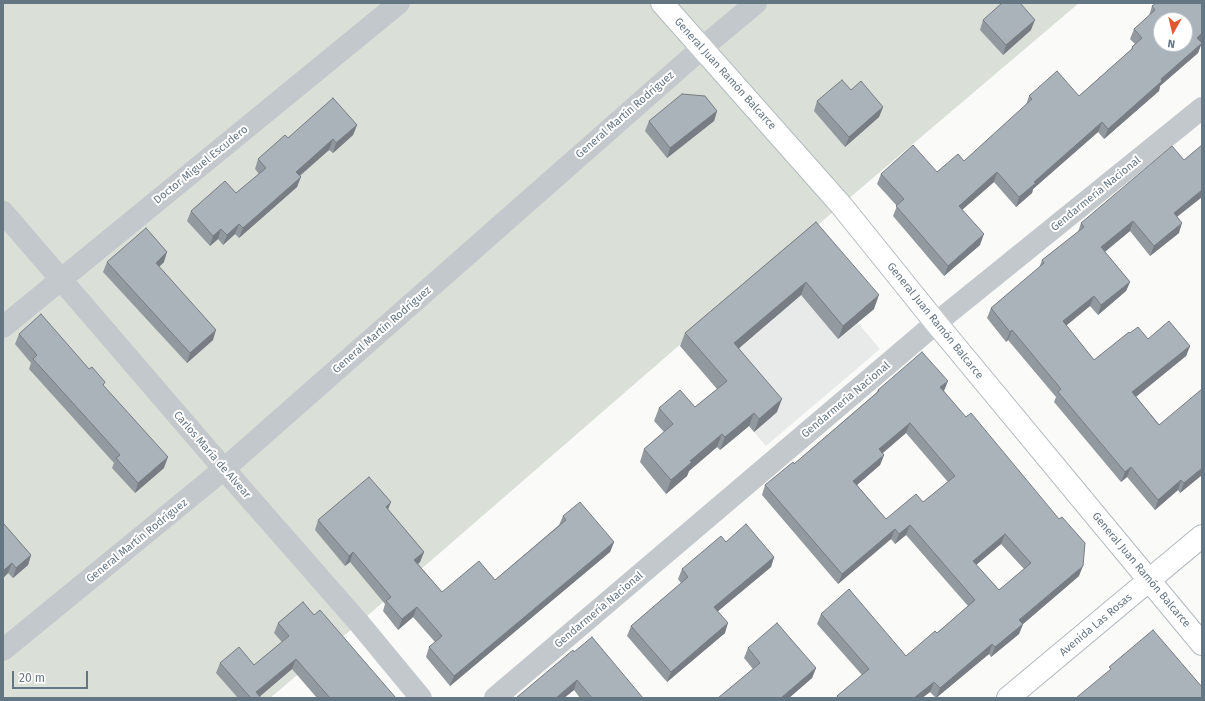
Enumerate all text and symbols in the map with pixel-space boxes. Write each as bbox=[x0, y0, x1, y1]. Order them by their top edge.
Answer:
north arrow bbox=[1153, 12, 1193, 52]
street label: General Juan Ramón Balcarce bbox=[671, 15, 779, 133]
text: N bbox=[1167, 36, 1176, 50]
street label: General Martín Rodríguez bbox=[573, 69, 677, 161]
street label: Doctor Miguel Escudero bbox=[151, 123, 251, 207]
street label: Gendarmería Nacional bbox=[1048, 154, 1144, 234]
street label: General Juan Ramón Balcarce bbox=[884, 260, 986, 382]
street label: General Martín Rodríguez bbox=[330, 284, 434, 376]
street label: Gendarmería Nacional bbox=[799, 359, 893, 441]
street label: Carlos María de Alvear bbox=[171, 409, 253, 501]
street label: General Martín Rodríguez bbox=[84, 496, 190, 586]
street label: General Juan Ramón Balcarce bbox=[1089, 510, 1193, 630]
street label: Gendarmería Nacional bbox=[552, 569, 646, 651]
street label: Avenida Las Rosas bbox=[1057, 591, 1135, 659]
scale bar bbox=[14, 663, 90, 689]
text: 20 m bbox=[19, 671, 45, 685]

